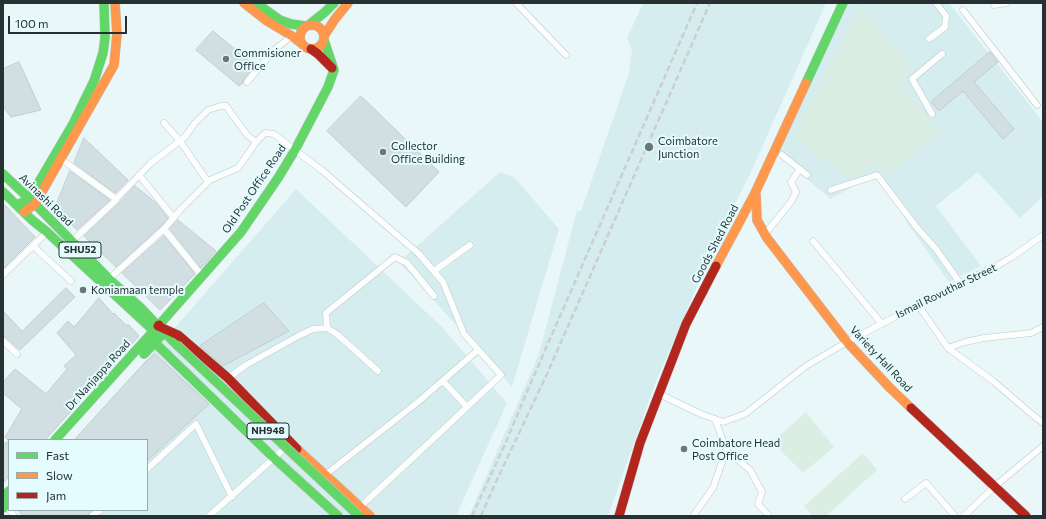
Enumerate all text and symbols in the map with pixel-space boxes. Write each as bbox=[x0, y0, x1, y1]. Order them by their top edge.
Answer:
scale bar bbox=[10, 8, 129, 34]
text: 100 m bbox=[15, 16, 49, 30]
place label: Commisioner Office bbox=[234, 46, 301, 72]
marker: Commisioner Office bbox=[221, 54, 231, 64]
place label: Coimbatore Junction bbox=[658, 134, 718, 160]
place label: Collector Office Building bbox=[391, 139, 465, 165]
marker: Coimbatore Junction bbox=[643, 141, 655, 153]
street label: Old Post Office Road bbox=[219, 142, 289, 236]
marker: Collector Office Building bbox=[378, 147, 388, 157]
street label: Avinashi Road bbox=[16, 171, 76, 229]
street label: Goods Shed Road bbox=[689, 202, 741, 286]
road number: SHU52 bbox=[59, 242, 101, 258]
street label: Ismail Rovuthar Street bbox=[893, 261, 999, 321]
place label: Koniamaan temple bbox=[91, 283, 184, 297]
marker: Koniamaan temple bbox=[78, 285, 88, 295]
street label: Variety Hall Road bbox=[847, 323, 915, 395]
street label: Dr Nanjappa Road bbox=[63, 337, 133, 413]
road number: NH948 bbox=[247, 423, 289, 439]
place label: Coimbatore Head Post Office bbox=[692, 436, 780, 462]
legend bbox=[8, 439, 148, 511]
marker: Coimbatore Head Post Office bbox=[679, 444, 689, 454]
text: Fast bbox=[46, 448, 69, 462]
text: Slow bbox=[46, 468, 73, 482]
text: Jam bbox=[46, 488, 66, 502]

